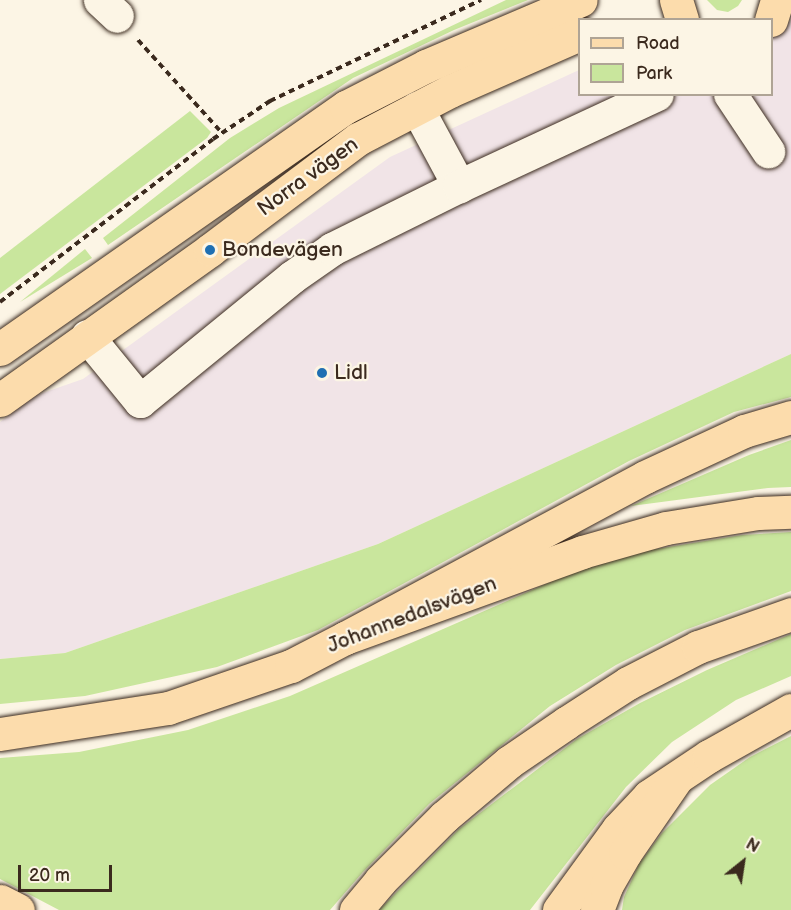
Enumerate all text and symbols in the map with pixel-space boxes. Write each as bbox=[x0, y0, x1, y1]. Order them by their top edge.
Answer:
legend bbox=[578, 18, 773, 96]
text: Road bbox=[636, 33, 680, 54]
text: Park bbox=[636, 63, 672, 84]
street label: Norra vägen bbox=[253, 132, 363, 222]
place label: Bondevägen bbox=[222, 237, 343, 263]
marker: Bondevägen bbox=[203, 243, 217, 257]
place label: Lidl bbox=[334, 360, 368, 386]
marker: Lidl bbox=[315, 366, 329, 380]
street label: Johannedalsvägen bbox=[324, 571, 500, 659]
north arrow bbox=[713, 832, 773, 892]
text: N bbox=[742, 835, 762, 857]
scale bar bbox=[21, 853, 116, 891]
text: 20 m bbox=[29, 865, 70, 886]

